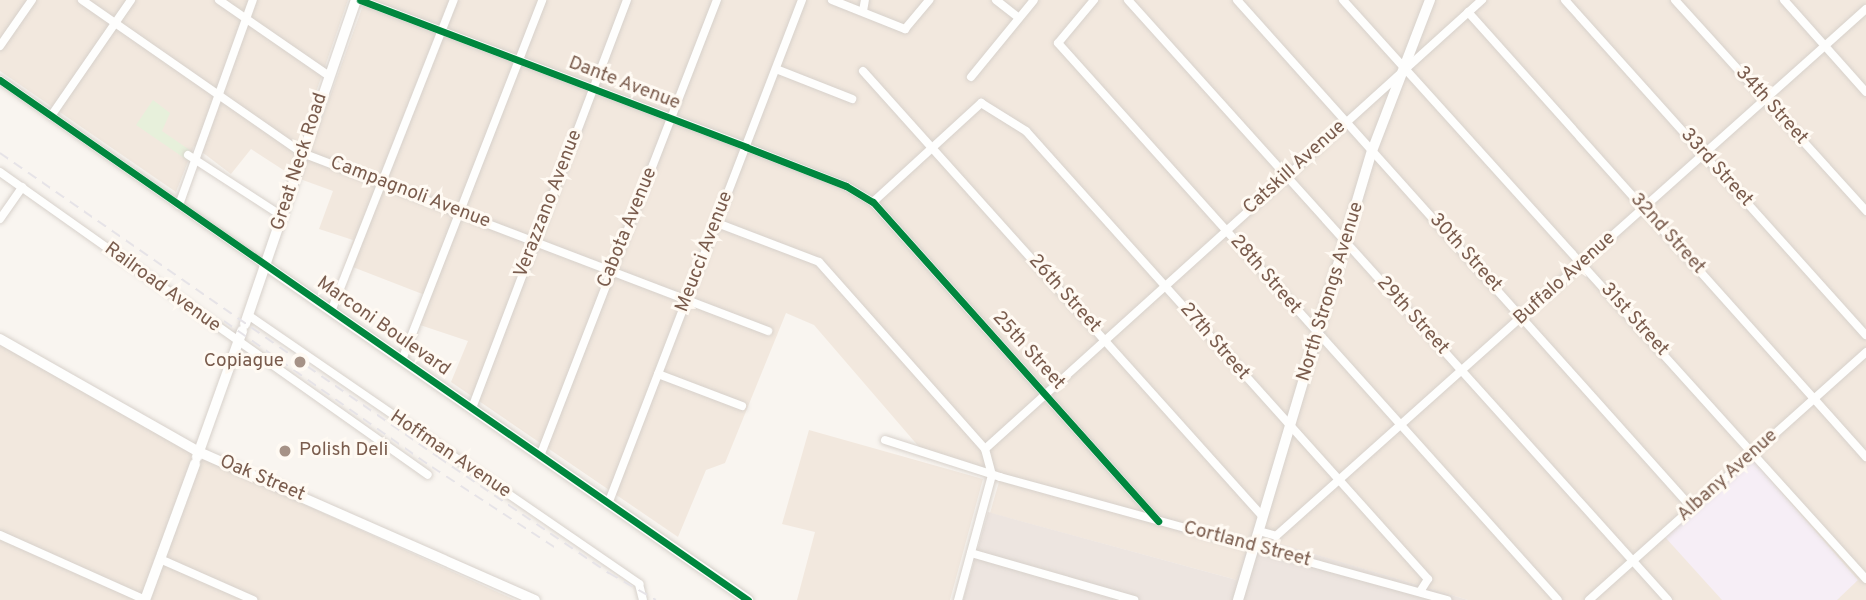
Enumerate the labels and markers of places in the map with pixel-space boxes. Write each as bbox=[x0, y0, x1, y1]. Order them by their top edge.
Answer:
place label: Copiague bbox=[204, 351, 284, 373]
marker: Copiague bbox=[290, 352, 310, 372]
place label: Polish Deli bbox=[299, 440, 388, 462]
marker: Polish Deli bbox=[277, 443, 293, 459]

